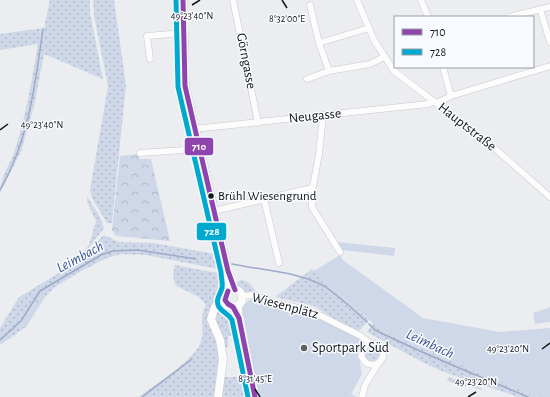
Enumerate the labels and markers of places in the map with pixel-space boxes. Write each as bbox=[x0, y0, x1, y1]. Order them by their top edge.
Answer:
place label: Brühl Wiesengrund bbox=[218, 190, 317, 203]
marker: Brühl Wiesengrund bbox=[206, 191, 216, 201]
place label: Sportpark Süd bbox=[312, 341, 389, 355]
marker: Sportpark Süd bbox=[299, 343, 309, 353]

